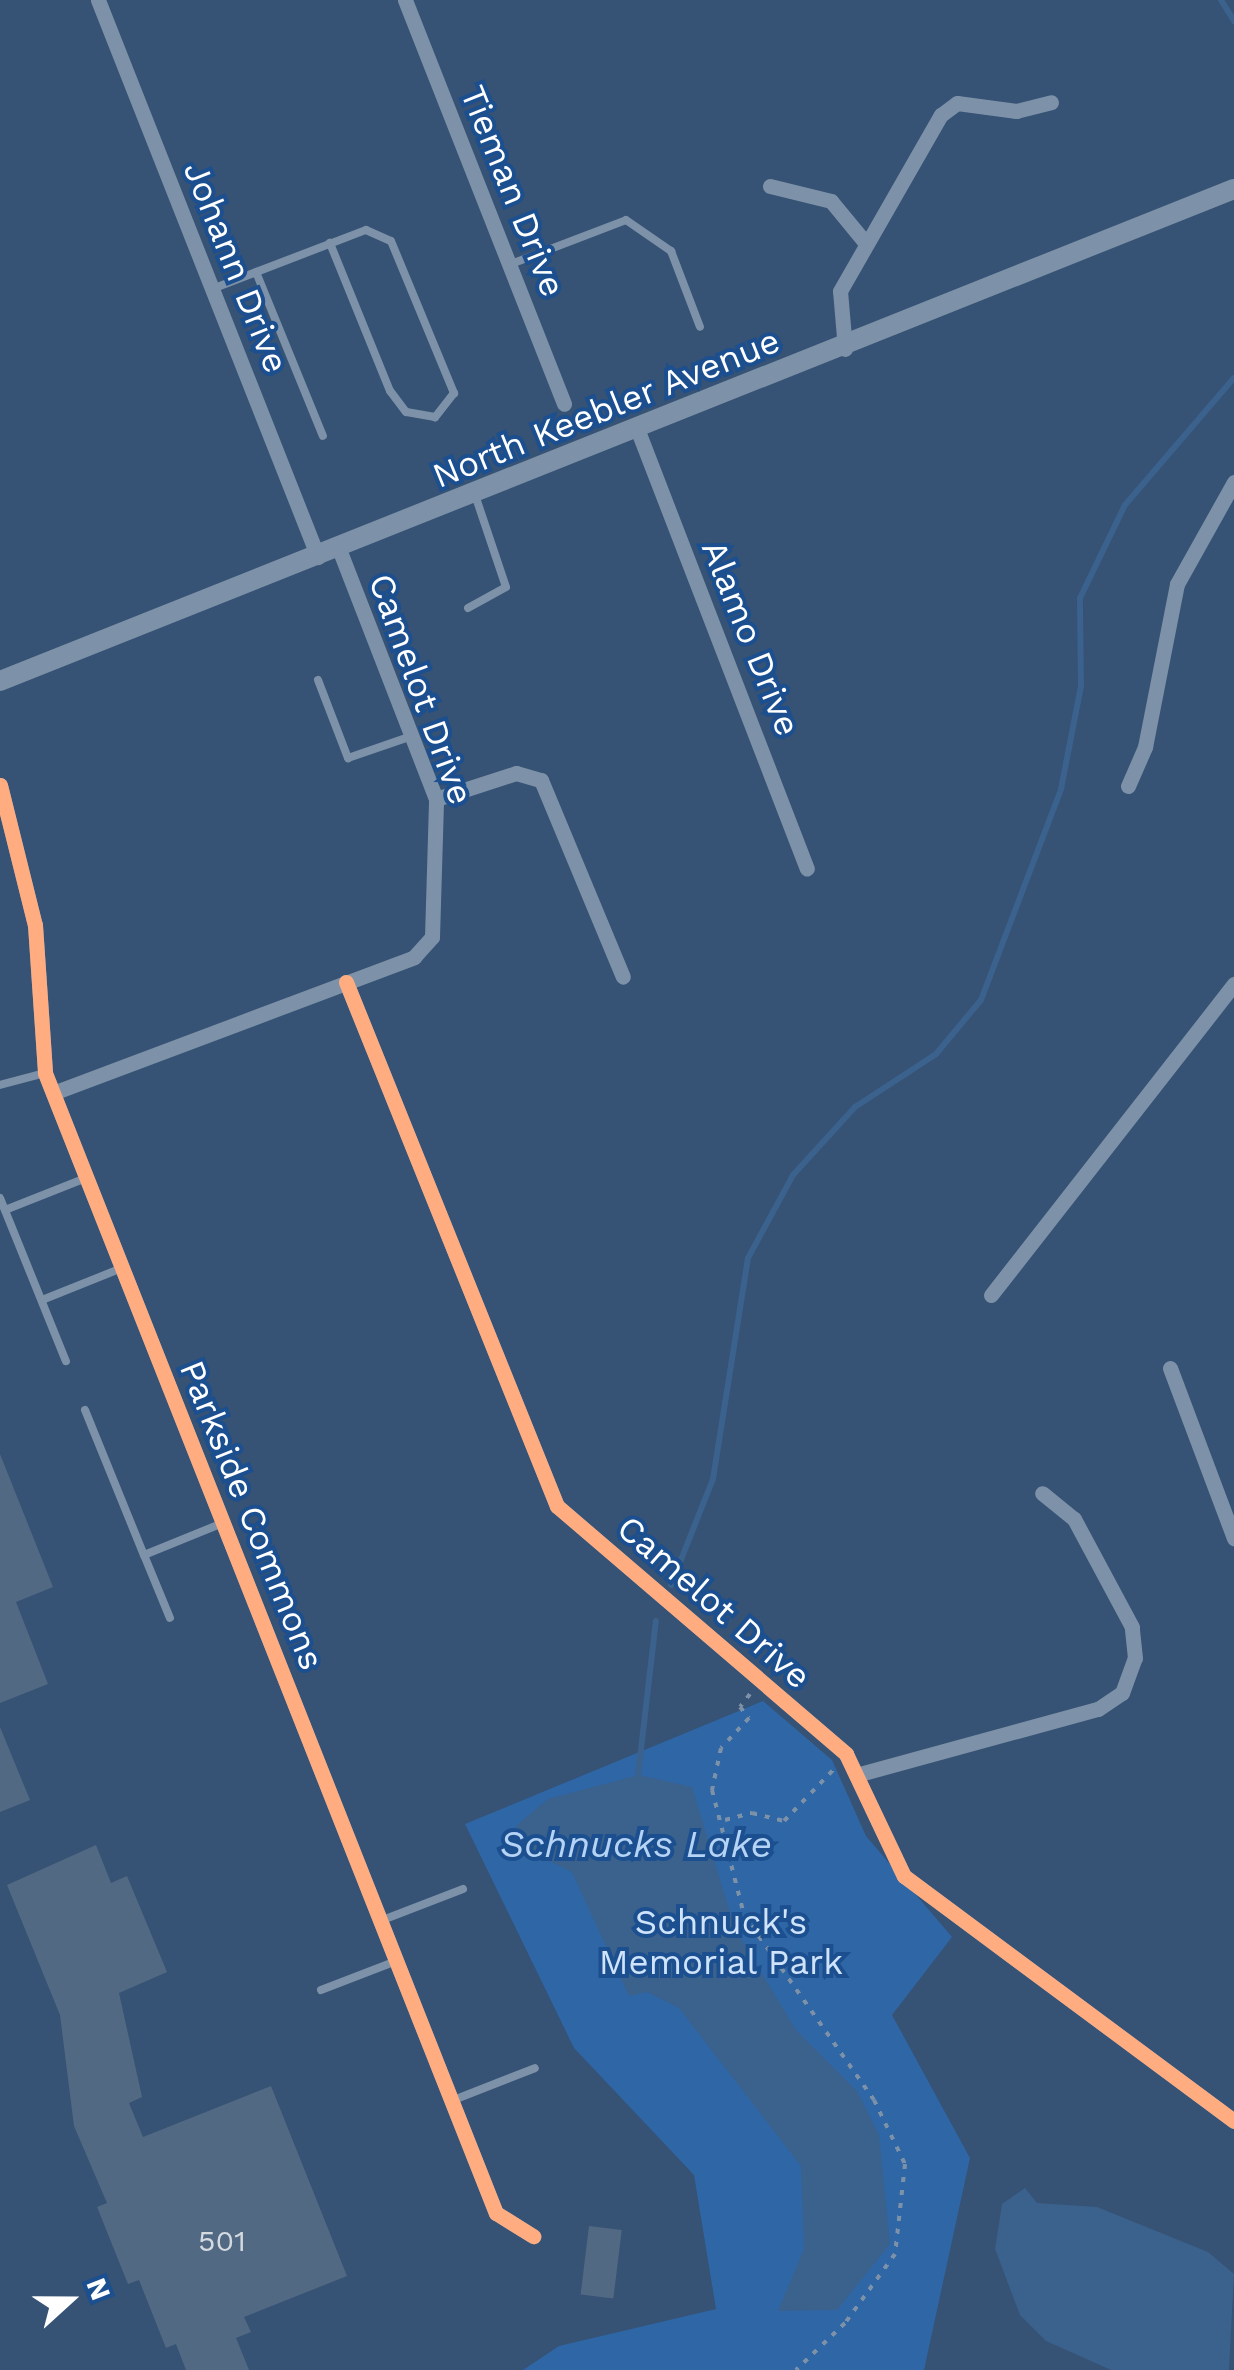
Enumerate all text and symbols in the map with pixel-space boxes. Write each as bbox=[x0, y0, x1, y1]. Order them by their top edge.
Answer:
street label: Tieman Drive bbox=[452, 79, 574, 303]
street label: Johann Drive bbox=[175, 155, 297, 379]
street label: North Keebler Avenue bbox=[425, 319, 787, 497]
street label: Alamo Drive bbox=[693, 534, 809, 742]
street label: Camelot Drive bbox=[360, 568, 482, 810]
street label: Parkside Commons bbox=[171, 1354, 333, 1676]
street label: Camelot Drive bbox=[609, 1507, 819, 1697]
water label: Schnucks Lake bbox=[500, 1822, 772, 1868]
park label: Schnuck's Memorial Park bbox=[598, 1901, 844, 1983]
house number: 501 bbox=[198, 2223, 246, 2259]
north arrow bbox=[20, 2250, 120, 2350]
text: N bbox=[79, 2273, 118, 2305]

